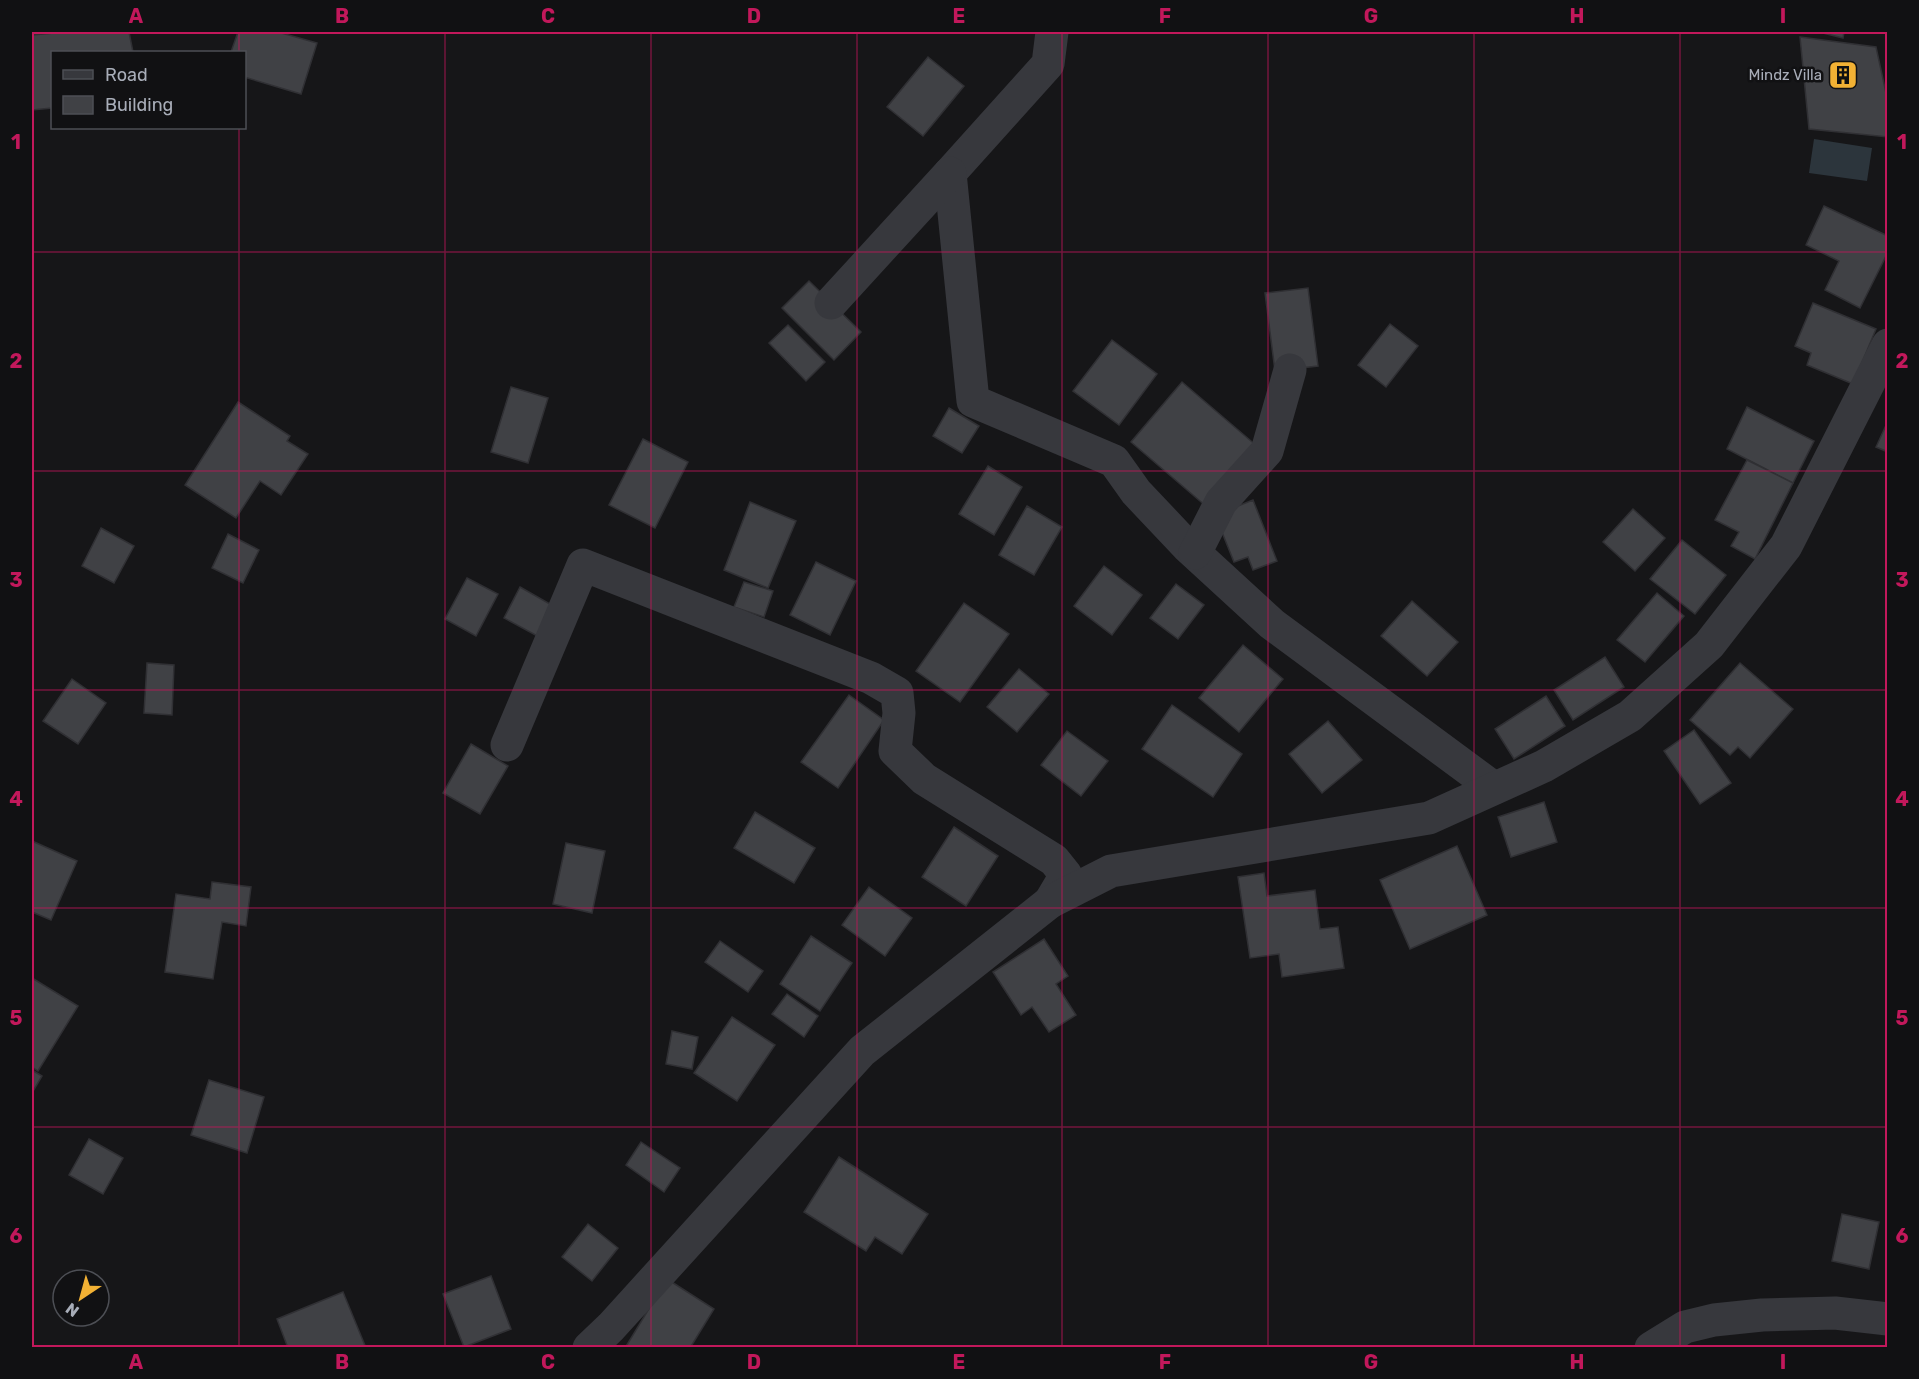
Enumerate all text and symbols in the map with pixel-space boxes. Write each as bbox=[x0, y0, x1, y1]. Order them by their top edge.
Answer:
text: A bbox=[129, 4, 144, 28]
text: B bbox=[335, 4, 349, 28]
text: C bbox=[541, 4, 555, 28]
text: D bbox=[747, 4, 761, 28]
text: E bbox=[953, 4, 965, 28]
text: F bbox=[1159, 4, 1171, 28]
text: G bbox=[1364, 4, 1378, 28]
text: H bbox=[1570, 4, 1584, 28]
text: I bbox=[1780, 4, 1786, 28]
legend bbox=[51, 51, 246, 129]
building icon: Mindz Villa bbox=[1827, 59, 1859, 91]
text: Road bbox=[105, 64, 148, 86]
place label: Mindz Villa bbox=[1749, 66, 1822, 84]
text: Building bbox=[105, 94, 173, 116]
text: 1 bbox=[11, 130, 21, 154]
text: 1 bbox=[1897, 130, 1907, 154]
text: 2 bbox=[10, 349, 23, 373]
text: 2 bbox=[1896, 349, 1909, 373]
text: 3 bbox=[9, 568, 23, 592]
text: 3 bbox=[1895, 568, 1909, 592]
text: 4 bbox=[9, 787, 23, 811]
text: 4 bbox=[1895, 787, 1909, 811]
text: 5 bbox=[10, 1006, 23, 1030]
text: 5 bbox=[1896, 1006, 1909, 1030]
text: 6 bbox=[9, 1224, 23, 1248]
text: 6 bbox=[1895, 1224, 1909, 1248]
north arrow bbox=[51, 1268, 111, 1328]
text: N bbox=[62, 1299, 83, 1321]
text: A bbox=[129, 1350, 144, 1374]
text: B bbox=[335, 1350, 349, 1374]
text: C bbox=[541, 1350, 555, 1374]
text: D bbox=[747, 1350, 761, 1374]
text: E bbox=[953, 1350, 965, 1374]
text: F bbox=[1159, 1350, 1171, 1374]
text: G bbox=[1364, 1350, 1378, 1374]
text: H bbox=[1570, 1350, 1584, 1374]
text: I bbox=[1780, 1350, 1786, 1374]

